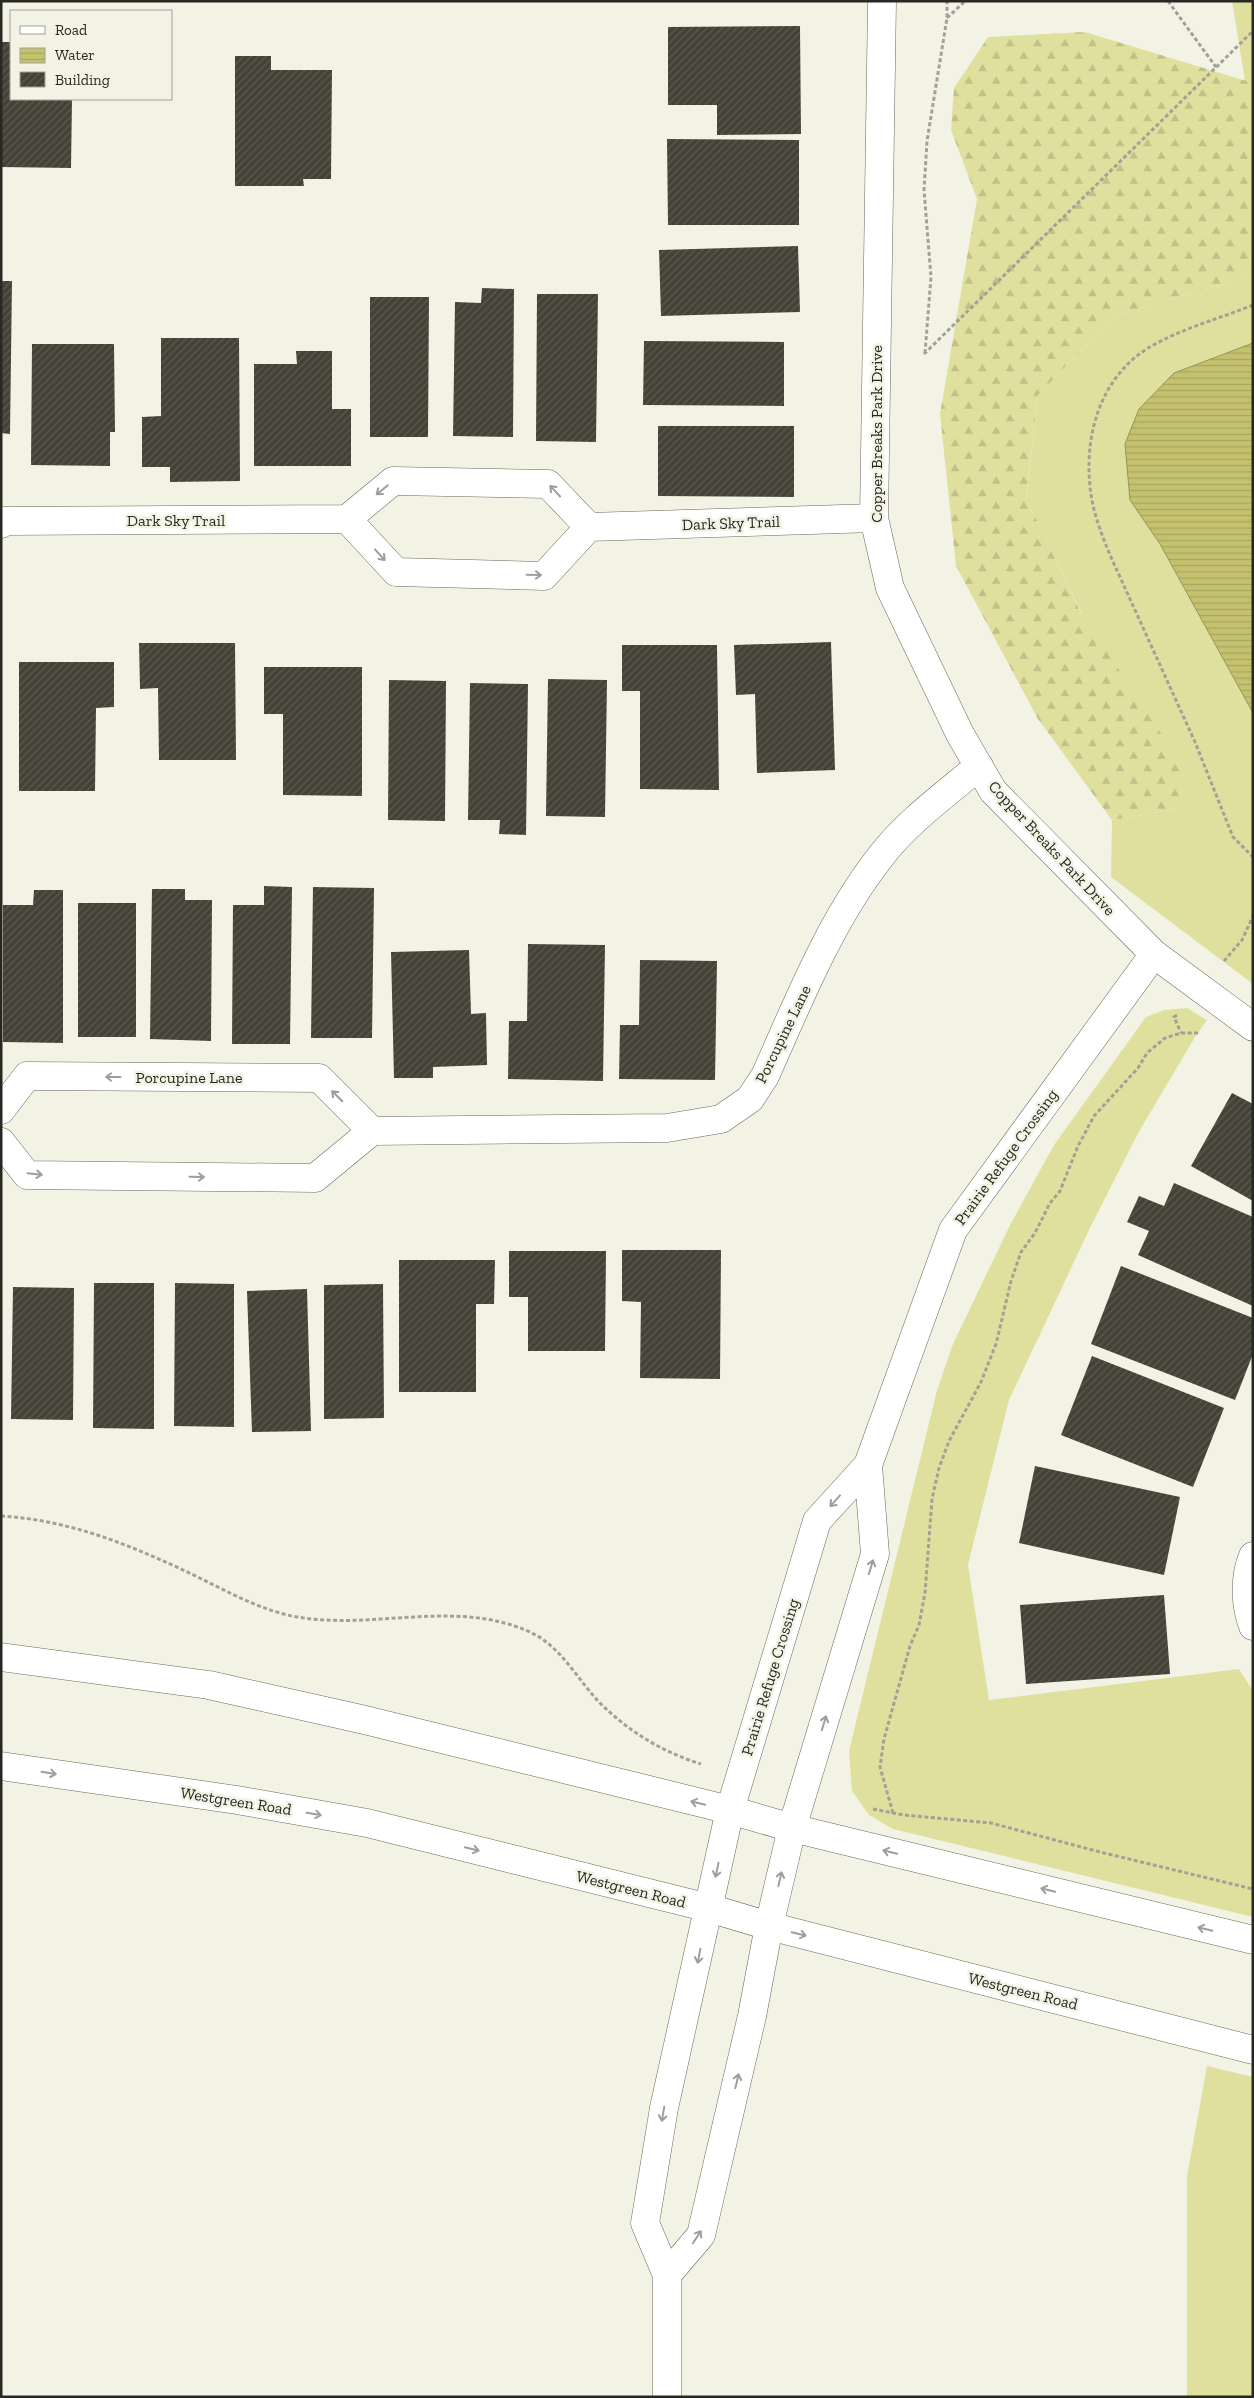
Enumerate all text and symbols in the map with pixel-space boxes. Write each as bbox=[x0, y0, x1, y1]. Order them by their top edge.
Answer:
legend bbox=[10, 10, 172, 100]
text: Road bbox=[55, 21, 88, 39]
text: Water bbox=[55, 46, 95, 64]
text: Building bbox=[55, 71, 110, 89]
street label: Copper Breaks Park Drive bbox=[867, 345, 886, 523]
one-way arrow bbox=[375, 485, 388, 496]
one-way arrow bbox=[549, 485, 561, 498]
street label: Dark Sky Trail bbox=[127, 511, 225, 530]
street label: Dark Sky Trail bbox=[682, 512, 780, 534]
one-way arrow bbox=[374, 548, 386, 561]
one-way arrow bbox=[526, 571, 542, 580]
street label: Copper Breaks Park Drive bbox=[985, 777, 1119, 919]
street label: Porcupine Lane bbox=[751, 982, 815, 1086]
street label: Porcupine Lane bbox=[136, 1068, 242, 1087]
one-way arrow bbox=[105, 1072, 121, 1082]
street label: Prairie Refuge Crossing bbox=[950, 1085, 1062, 1229]
one-way arrow bbox=[332, 1091, 344, 1103]
one-way arrow bbox=[26, 1169, 42, 1179]
one-way arrow bbox=[188, 1172, 204, 1182]
one-way arrow bbox=[829, 1495, 841, 1508]
one-way arrow bbox=[867, 1560, 876, 1575]
street label: Prairie Refuge Crossing bbox=[737, 1596, 803, 1758]
one-way arrow bbox=[820, 1715, 830, 1731]
one-way arrow bbox=[41, 1768, 57, 1778]
street label: Westgreen Road bbox=[179, 1783, 293, 1819]
one-way arrow bbox=[691, 1797, 707, 1807]
one-way arrow bbox=[305, 1809, 321, 1819]
one-way arrow bbox=[464, 1845, 480, 1854]
one-way arrow bbox=[882, 1847, 898, 1856]
one-way arrow bbox=[712, 1862, 721, 1878]
street label: Westgreen Road bbox=[574, 1866, 688, 1912]
one-way arrow bbox=[776, 1871, 785, 1887]
one-way arrow bbox=[1040, 1885, 1056, 1894]
one-way arrow bbox=[1198, 1924, 1214, 1933]
one-way arrow bbox=[790, 1930, 806, 1939]
one-way arrow bbox=[694, 1947, 703, 1963]
street label: Westgreen Road bbox=[966, 1968, 1080, 2014]
one-way arrow bbox=[733, 2073, 742, 2089]
one-way arrow bbox=[658, 2106, 668, 2122]
one-way arrow bbox=[693, 2231, 703, 2245]

